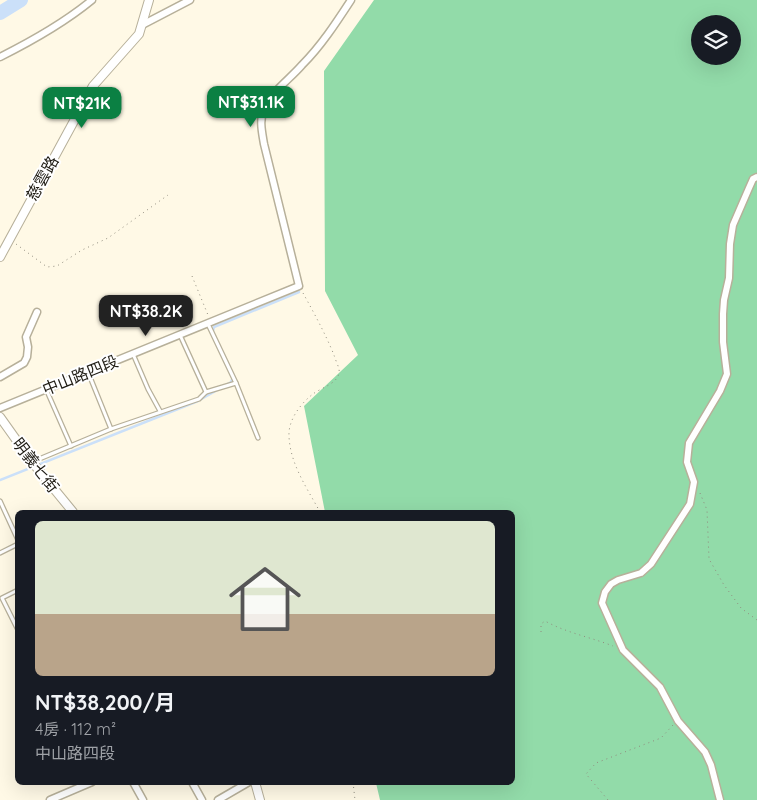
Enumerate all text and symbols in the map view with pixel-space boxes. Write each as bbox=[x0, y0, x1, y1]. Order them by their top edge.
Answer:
map controls bbox=[691, 15, 741, 65]
button: layers bbox=[691, 15, 741, 65]
pin: NT$21K bbox=[41, 86, 123, 129]
pin: NT$31.1K bbox=[199, 86, 303, 128]
text: NT$31.1K bbox=[218, 92, 284, 112]
text: NT$21K bbox=[53, 93, 111, 113]
street label: 慈雲路 bbox=[22, 152, 62, 204]
pin: NT$38.2K bbox=[94, 294, 198, 337]
text: NT$38.2K bbox=[110, 301, 182, 321]
street label: 中山路四段 bbox=[39, 351, 121, 399]
street label: 明義七街 bbox=[8, 434, 64, 496]
icon: home bbox=[220, 554, 310, 644]
text: NT$38,200/月 bbox=[35, 689, 175, 715]
text: 4房 · 112 m² bbox=[35, 719, 116, 739]
text: 中山路四段 bbox=[35, 743, 115, 763]

